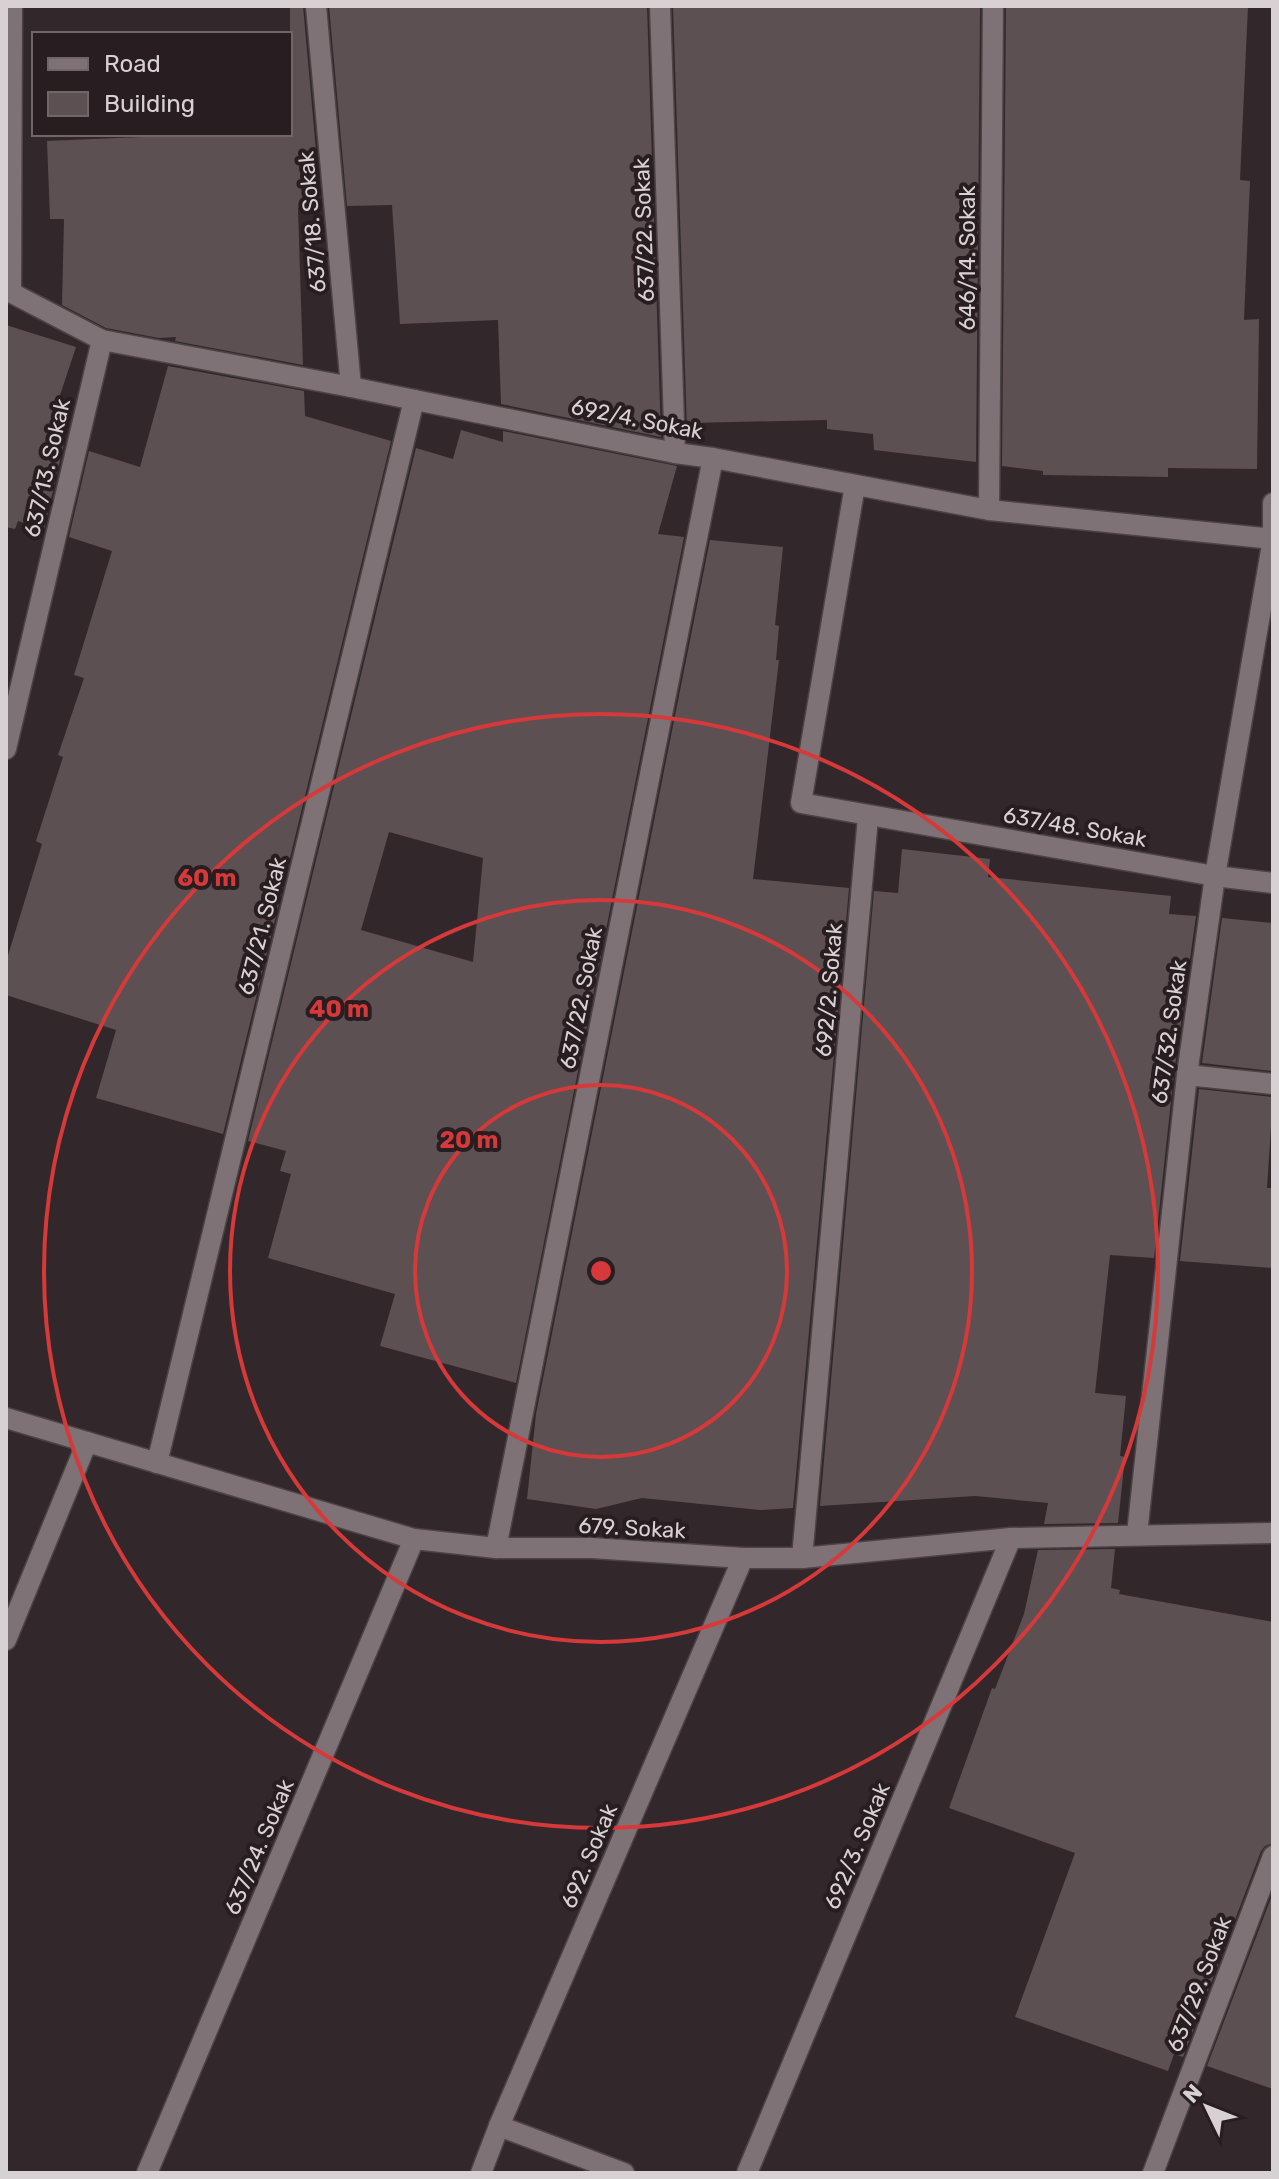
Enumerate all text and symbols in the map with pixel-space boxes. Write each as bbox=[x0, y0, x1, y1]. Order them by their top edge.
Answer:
legend bbox=[32, 32, 292, 136]
text: Road bbox=[104, 50, 161, 78]
text: Building bbox=[104, 90, 195, 118]
street label: 637/18. Sokak bbox=[292, 149, 332, 294]
street label: 637/22. Sokak bbox=[628, 157, 660, 303]
street label: 646/14. Sokak bbox=[954, 185, 981, 331]
street label: 692/4. Sokak bbox=[569, 393, 706, 445]
street label: 637/13. Sokak bbox=[18, 395, 76, 540]
street label: 637/48. Sokak bbox=[1001, 801, 1149, 853]
street label: 637/21. Sokak bbox=[232, 854, 292, 998]
text: 60 m bbox=[177, 864, 237, 892]
street label: 692/2. Sokak bbox=[810, 921, 848, 1058]
street label: 637/22. Sokak bbox=[554, 924, 608, 1071]
street label: 637/32. Sokak bbox=[1146, 958, 1193, 1106]
text: 40 m bbox=[309, 995, 369, 1023]
text: 20 m bbox=[439, 1126, 499, 1154]
centre of rings bbox=[587, 1257, 615, 1285]
street label: 679. Sokak bbox=[578, 1512, 687, 1544]
street label: 637/24. Sokak bbox=[218, 1775, 300, 1919]
street label: 692/3. Sokak bbox=[818, 1778, 896, 1913]
street label: 692. Sokak bbox=[555, 1799, 623, 1912]
street label: 637/29. Sokak bbox=[1161, 1912, 1237, 2056]
north arrow bbox=[1167, 2067, 1247, 2147]
text: N bbox=[1177, 2079, 1208, 2109]

